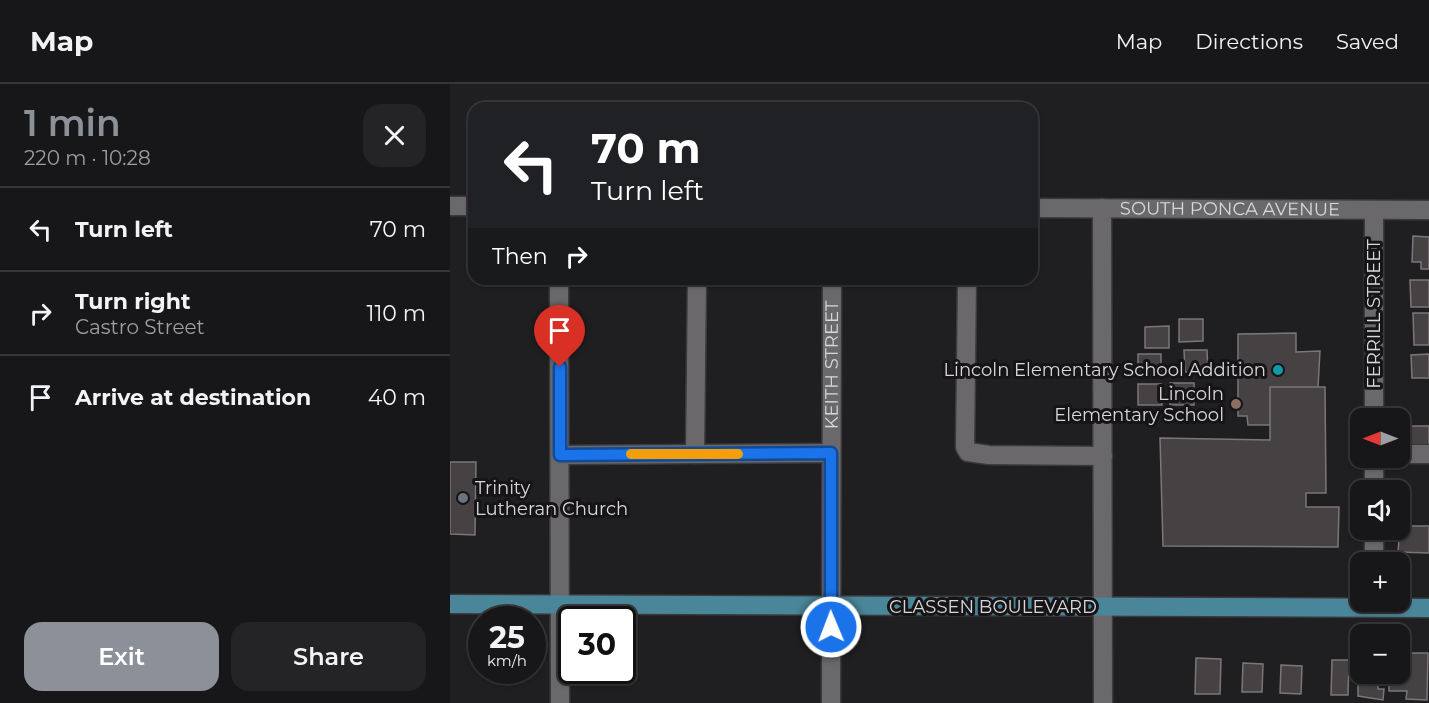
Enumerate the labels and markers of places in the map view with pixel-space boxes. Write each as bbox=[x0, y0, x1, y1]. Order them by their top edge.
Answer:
pin bbox=[534, 305, 585, 367]
place label: Lincoln Elementary School Addition bbox=[943, 359, 1266, 381]
marker: Lincoln Elementary School Addition bbox=[1271, 363, 1285, 377]
place label: Lincoln Elementary School bbox=[1054, 383, 1224, 426]
marker: Lincoln Elementary School bbox=[1229, 397, 1243, 411]
place label: Trinity Lutheran Church bbox=[475, 477, 628, 520]
marker: Trinity Lutheran Church bbox=[456, 491, 470, 505]

